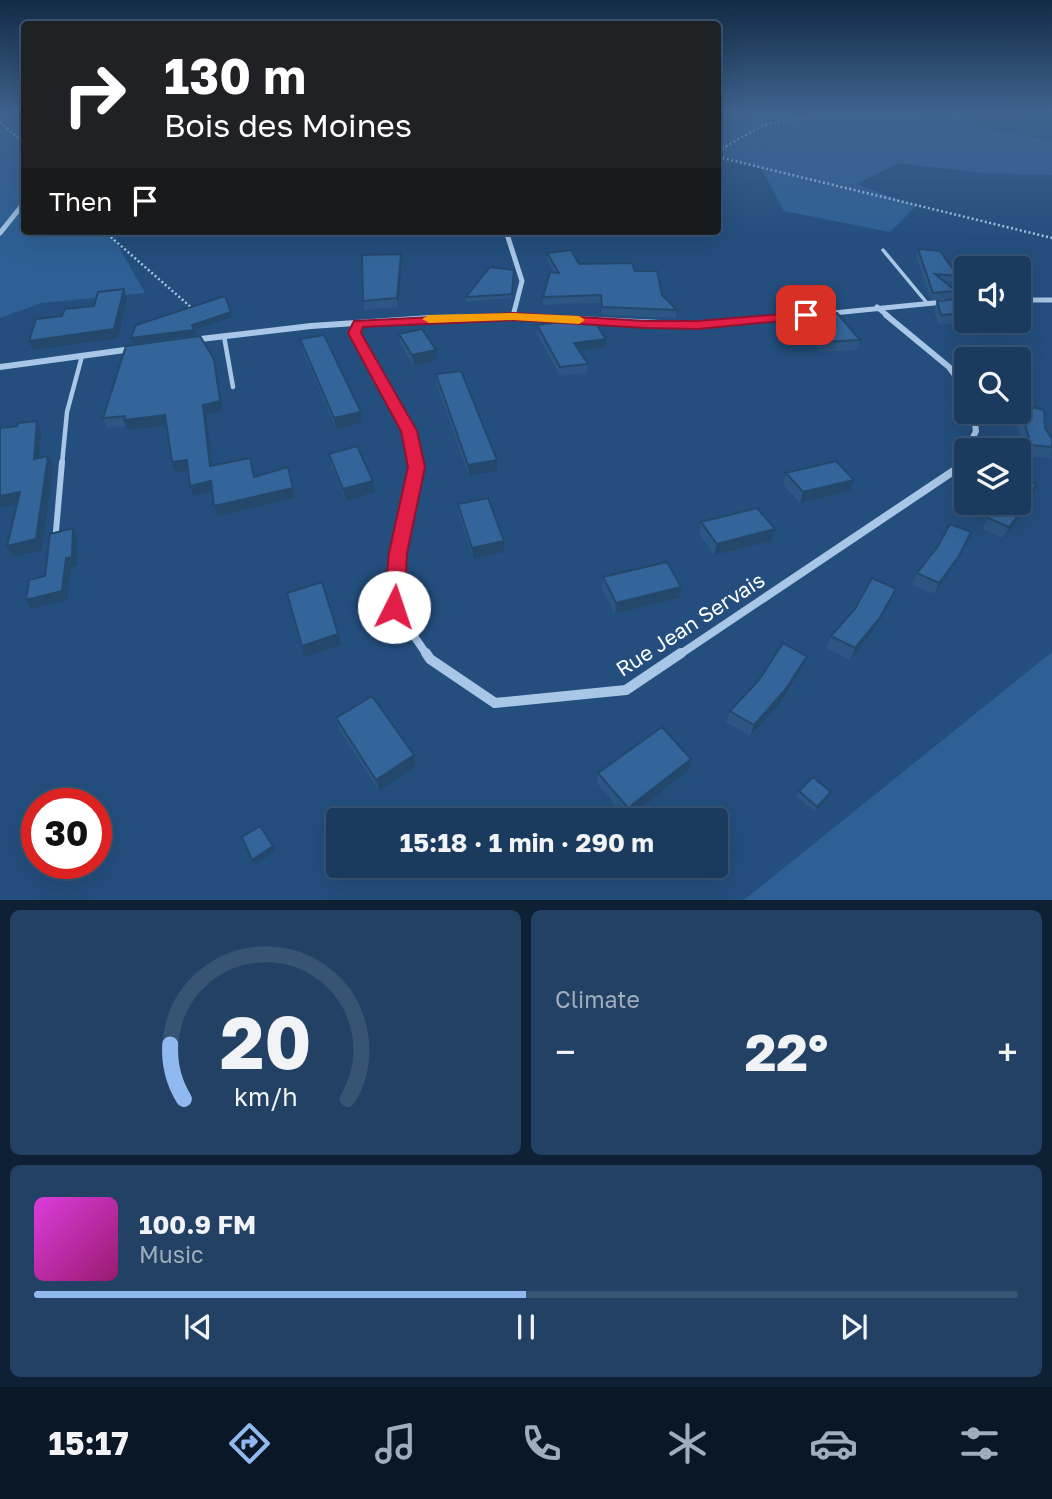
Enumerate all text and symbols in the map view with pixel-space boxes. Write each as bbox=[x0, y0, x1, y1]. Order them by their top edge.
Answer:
text: 130 m bbox=[164, 46, 306, 105]
icon: right bbox=[49, 49, 140, 140]
text: Bois des Moines bbox=[164, 106, 412, 144]
icon: arrive bbox=[126, 182, 164, 220]
text: Then bbox=[49, 186, 112, 217]
map controls bbox=[954, 256, 1031, 515]
button: sound bbox=[954, 256, 1031, 333]
pin bbox=[776, 285, 836, 345]
icon: arrive bbox=[787, 296, 825, 334]
button: search bbox=[954, 347, 1031, 424]
button: layers bbox=[954, 438, 1031, 515]
street label: Rue Jean Servais bbox=[611, 566, 769, 682]
position arrow bbox=[357, 570, 431, 644]
speed limit sign: 30 bbox=[21, 788, 112, 879]
text: 15:18 · 1 min · 290 m bbox=[400, 827, 654, 858]
text: Climate bbox=[555, 985, 640, 1013]
text: 20 bbox=[220, 998, 311, 1085]
text: 22° bbox=[745, 1020, 828, 1082]
text: − bbox=[555, 1029, 576, 1074]
text: + bbox=[997, 1029, 1018, 1074]
text: km/h bbox=[234, 1080, 297, 1111]
text: 100.9 FM bbox=[139, 1209, 256, 1240]
text: Music bbox=[139, 1240, 204, 1268]
icon: previous bbox=[179, 1308, 217, 1346]
icon: pause bbox=[507, 1308, 545, 1346]
icon: next bbox=[835, 1308, 873, 1346]
icon: directions bbox=[225, 1419, 274, 1468]
icon: music bbox=[371, 1419, 420, 1468]
icon: phone bbox=[517, 1419, 566, 1468]
icon: climate bbox=[663, 1419, 712, 1468]
icon: car bbox=[809, 1419, 858, 1468]
icon: filters bbox=[955, 1419, 1004, 1468]
text: 15:17 bbox=[48, 1424, 129, 1462]

